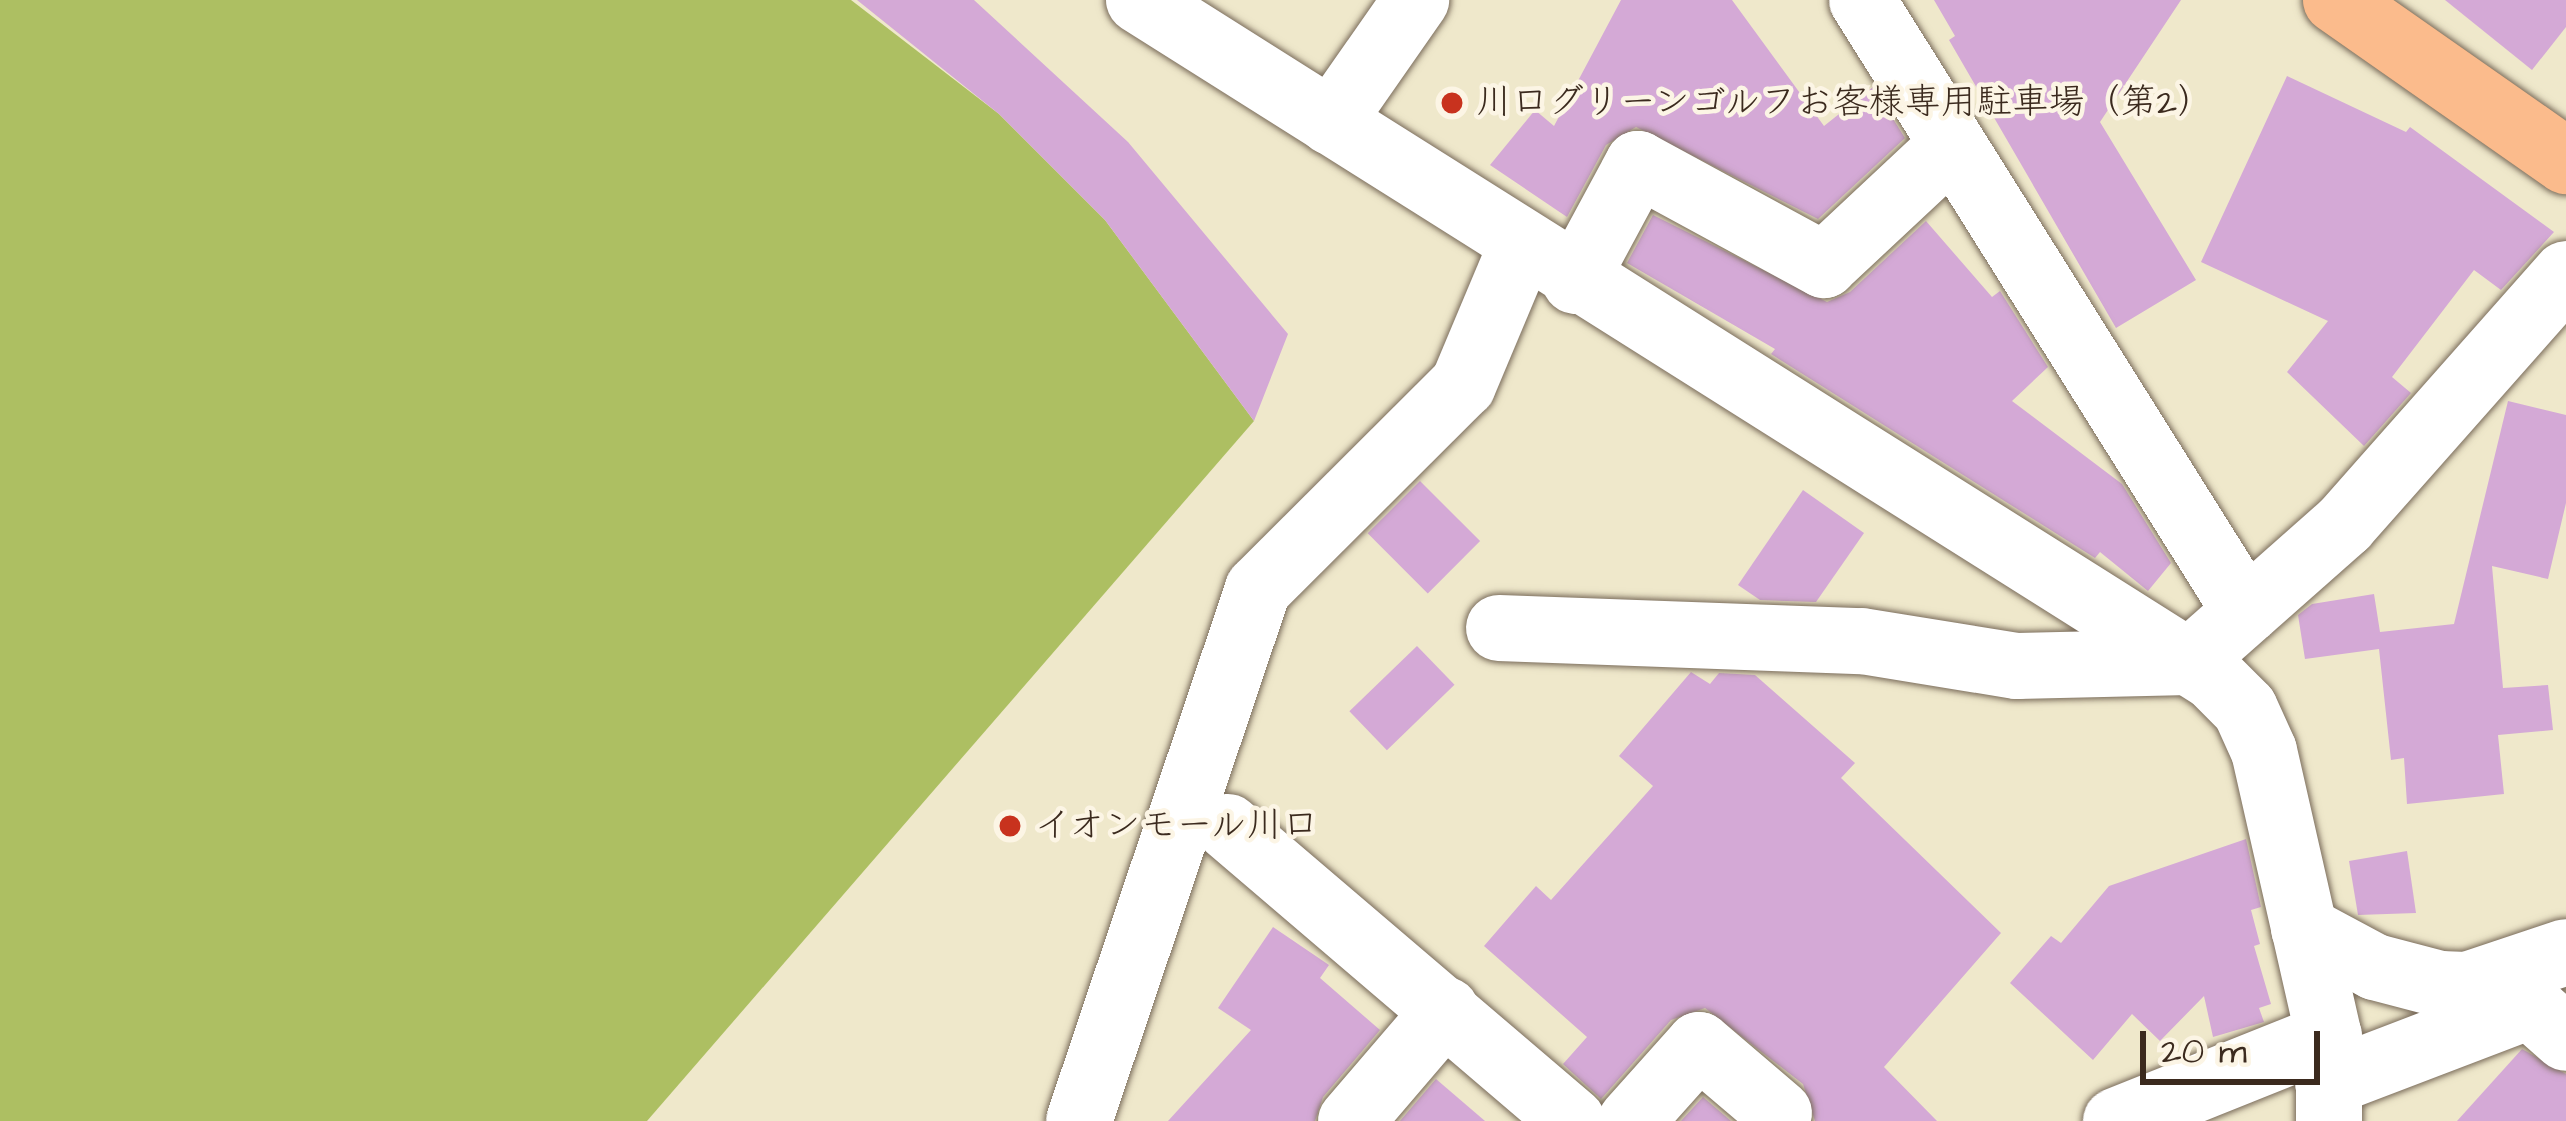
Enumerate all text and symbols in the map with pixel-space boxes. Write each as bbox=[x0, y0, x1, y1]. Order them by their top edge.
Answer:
place label: 川口グリーンゴルフお客様専用駐車場（第2） bbox=[1476, 81, 2217, 125]
marker: 川口グリーンゴルフお客様専用駐車場（第2） bbox=[1439, 90, 1465, 116]
place label: イオンモール川口 bbox=[1034, 804, 1322, 848]
marker: イオンモール川口 bbox=[997, 813, 1023, 839]
scale bar bbox=[2146, 1007, 2326, 1081]
text: 20 m bbox=[2161, 1026, 2247, 1077]

